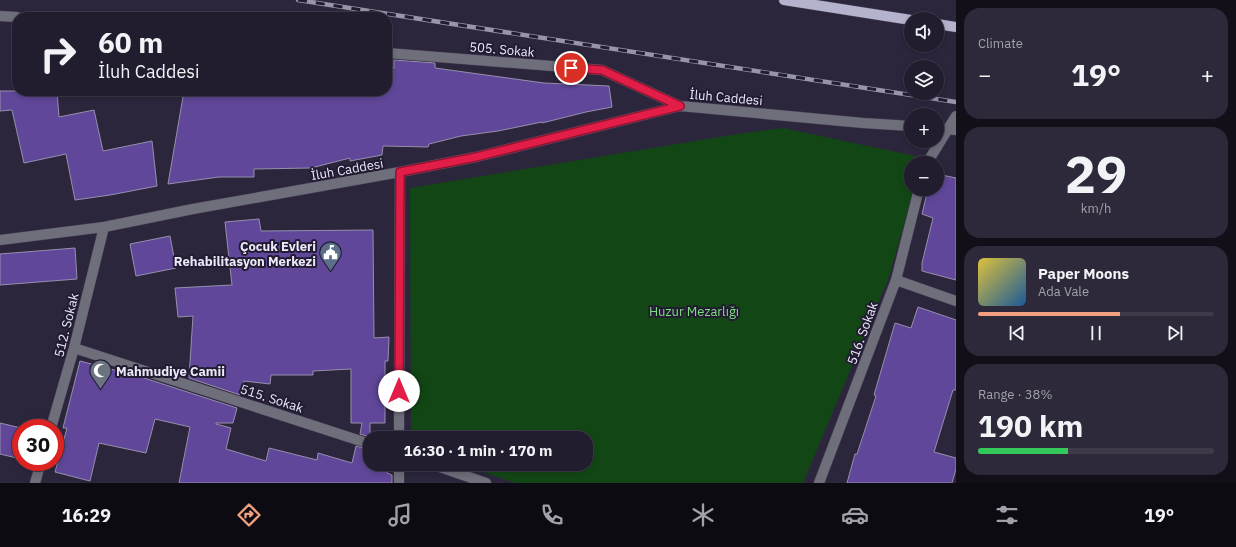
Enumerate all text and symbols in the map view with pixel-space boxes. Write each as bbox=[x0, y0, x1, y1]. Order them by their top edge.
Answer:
map controls bbox=[904, 12, 944, 196]
button: sound bbox=[904, 12, 944, 52]
text: 60 m bbox=[98, 24, 163, 61]
icon: right bbox=[32, 28, 84, 80]
text: Climate bbox=[978, 35, 1023, 52]
street label: 505. Sokak bbox=[469, 38, 535, 61]
pin bbox=[554, 51, 588, 85]
text: 19° bbox=[1071, 55, 1121, 94]
icon: arrive bbox=[560, 57, 582, 79]
text: İluh Caddesi bbox=[98, 60, 200, 83]
button: layers bbox=[904, 60, 944, 100]
text: − bbox=[978, 60, 991, 89]
text: + bbox=[1201, 60, 1214, 89]
street label: İluh Caddesi bbox=[689, 86, 763, 109]
button: + bbox=[904, 108, 944, 148]
text: 29 bbox=[1065, 140, 1127, 207]
street label: İluh Caddesi bbox=[309, 155, 385, 184]
button: − bbox=[904, 156, 944, 196]
text: km/h bbox=[1081, 200, 1111, 217]
place label: Çocuk Evleri Rehabilitasyon Merkezi bbox=[174, 238, 316, 270]
public building icon: Çocuk Evleri Rehabilitasyon Merkezi bbox=[318, 240, 344, 273]
text: Paper Moons bbox=[1038, 264, 1129, 283]
text: Ada Vale bbox=[1038, 283, 1089, 300]
street label: 512. Sokak bbox=[50, 291, 83, 359]
street label: 516. Sokak bbox=[843, 299, 882, 367]
park label: Huzur Mezarlığı bbox=[649, 303, 739, 320]
icon: previous bbox=[1006, 322, 1028, 344]
icon: pause bbox=[1085, 322, 1107, 344]
icon: next bbox=[1164, 322, 1186, 344]
mosque icon: Mahmudiye Camii bbox=[88, 358, 114, 391]
place label: Mahmudiye Camii bbox=[116, 363, 225, 380]
position arrow bbox=[378, 370, 420, 412]
street label: 515. Sokak bbox=[238, 380, 306, 417]
text: Range · 38% bbox=[978, 386, 1052, 403]
text: 190 km bbox=[978, 406, 1083, 445]
speed limit sign: 30 bbox=[12, 419, 64, 471]
text: 16:30 · 1 min · 170 m bbox=[404, 441, 552, 460]
icon: directions bbox=[235, 501, 263, 529]
icon: music bbox=[386, 501, 414, 529]
icon: phone bbox=[538, 501, 566, 529]
icon: climate bbox=[689, 501, 717, 529]
icon: car bbox=[841, 501, 869, 529]
icon: filters bbox=[993, 501, 1021, 529]
text: 16:29 bbox=[62, 504, 111, 527]
text: 19° bbox=[1144, 504, 1174, 527]

